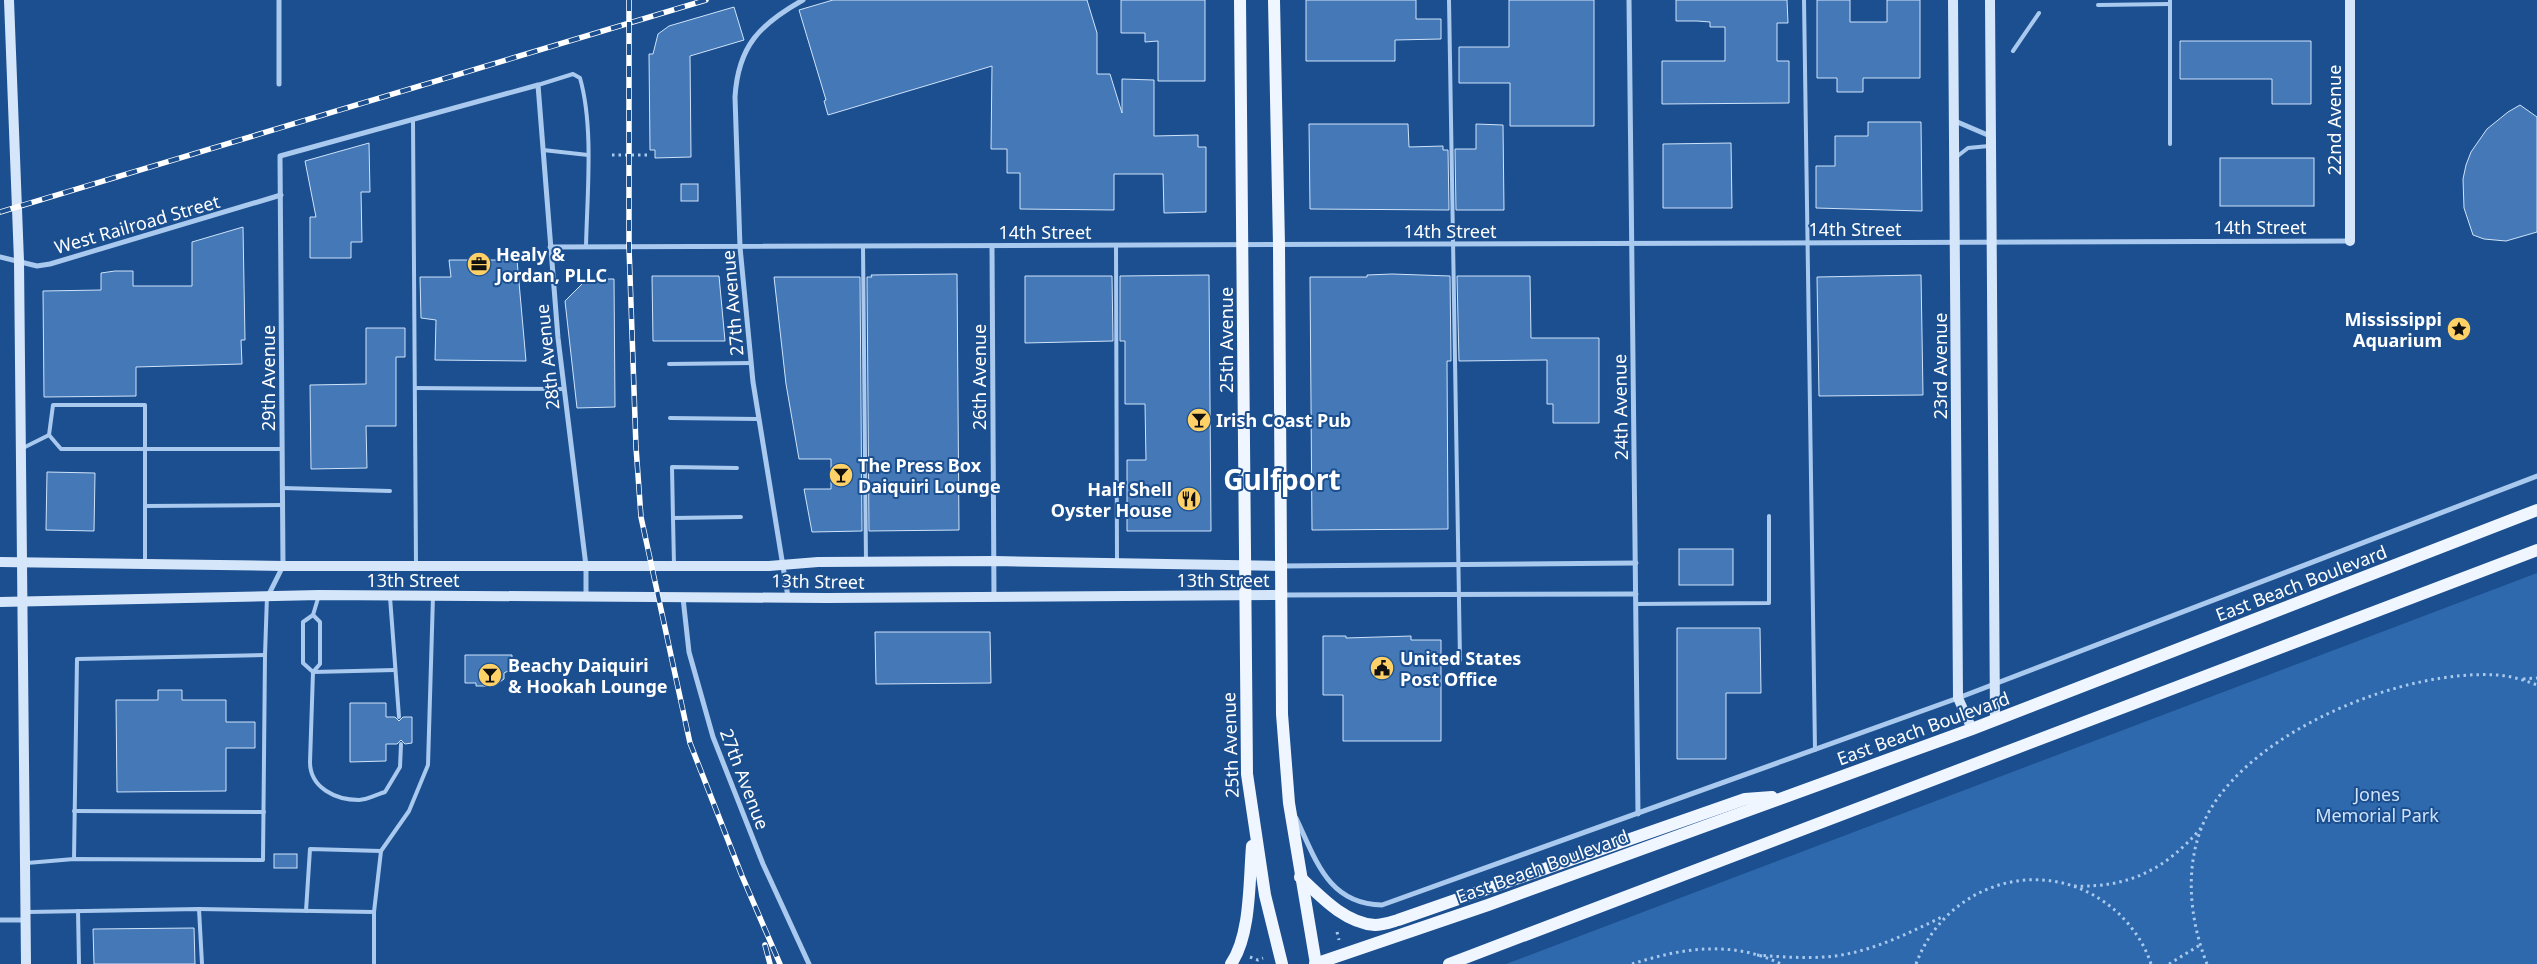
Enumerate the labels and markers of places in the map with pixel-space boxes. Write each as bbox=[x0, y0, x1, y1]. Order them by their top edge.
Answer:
place label: Healy & Jordan, PLLC bbox=[494, 242, 607, 287]
office icon: Healy & Jordan, PLLC bbox=[466, 251, 492, 277]
place label: Mississippi Aquarium bbox=[2345, 307, 2442, 352]
place icon: Mississippi Aquarium bbox=[2446, 316, 2472, 342]
bar icon: Irish Coast Pub bbox=[1186, 407, 1212, 433]
place label: Irish Coast Pub bbox=[1216, 408, 1351, 432]
place label: The Press Box Daiquiri Lounge bbox=[858, 453, 1001, 498]
bar icon: The Press Box Daiquiri Lounge bbox=[828, 462, 854, 488]
place label: Half Shell Oyster House bbox=[1051, 477, 1172, 522]
restaurant icon: Half Shell Oyster House bbox=[1176, 486, 1202, 512]
place label: United States Post Office bbox=[1400, 646, 1521, 691]
place label: Beachy Daiquiri & Hookah Lounge bbox=[508, 653, 668, 698]
public building icon: United States Post Office bbox=[1369, 655, 1395, 681]
bar icon: Beachy Daiquiri & Hookah Lounge bbox=[477, 662, 503, 688]

